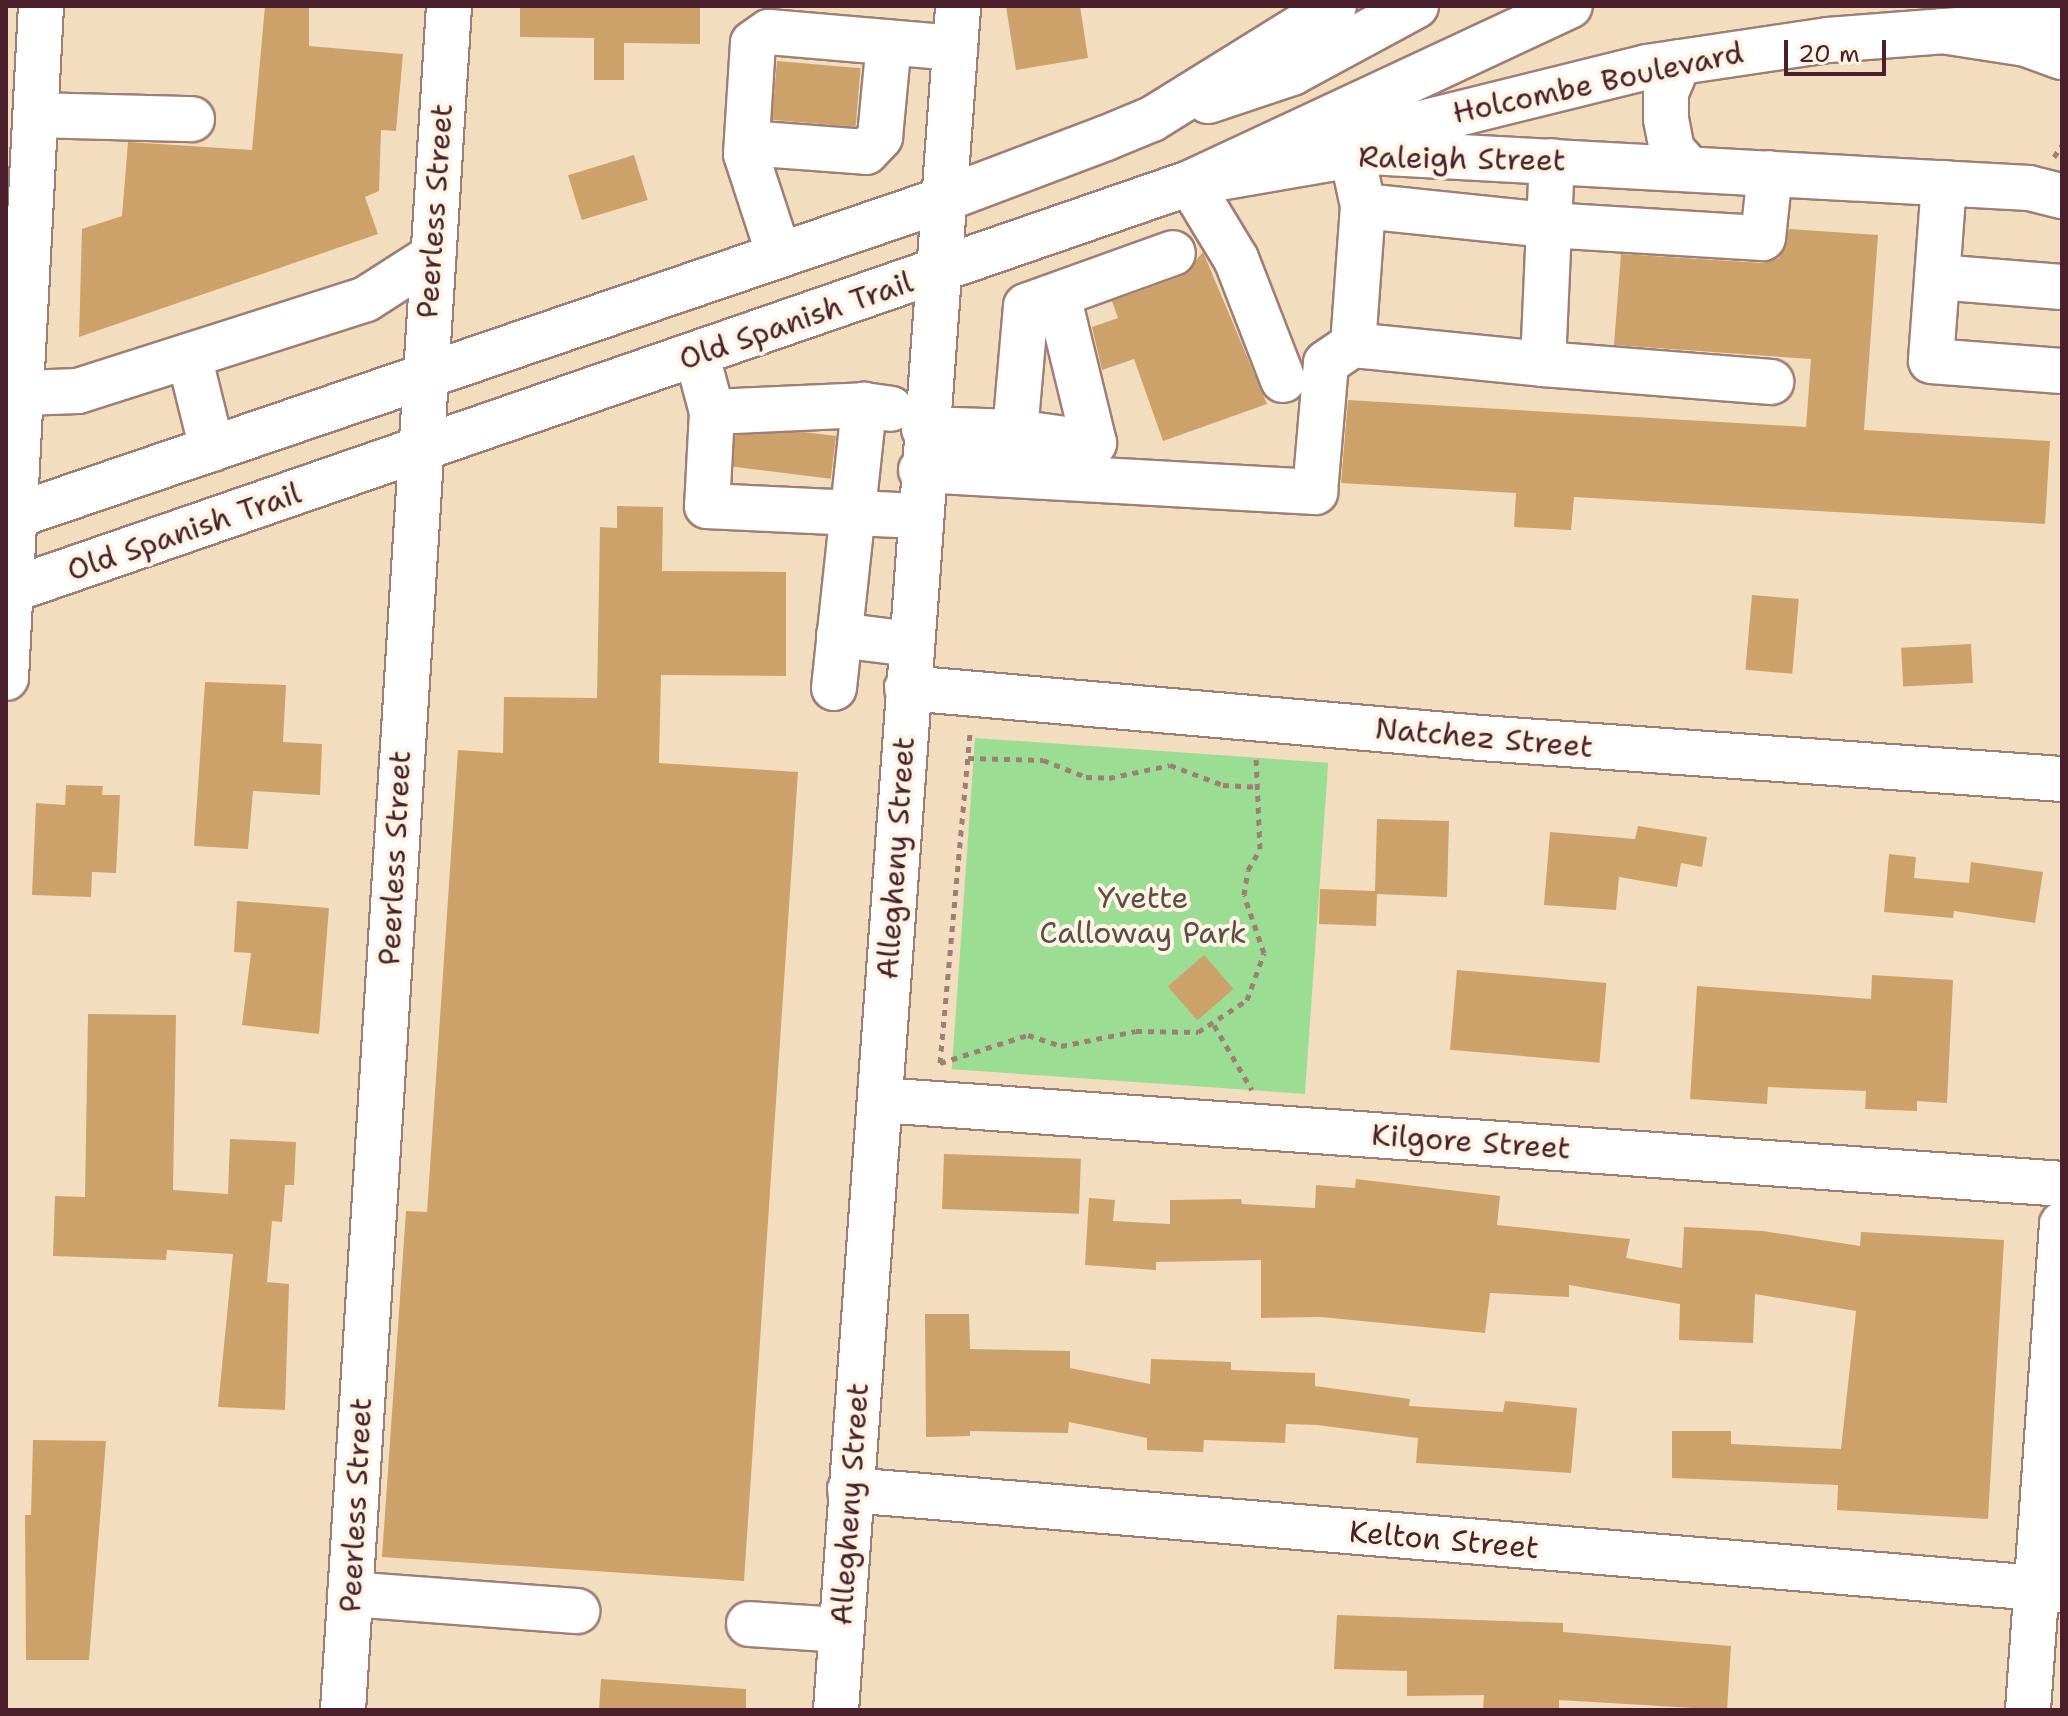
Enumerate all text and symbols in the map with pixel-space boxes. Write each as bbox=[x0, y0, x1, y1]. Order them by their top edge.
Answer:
scale bar bbox=[1788, 24, 1890, 74]
street label: Holcombe Boulevard bbox=[1449, 35, 1747, 131]
text: 20 m bbox=[1798, 38, 1860, 70]
street label: Peerless Street bbox=[410, 102, 460, 320]
street label: Raleigh Street bbox=[1358, 139, 1566, 179]
street label: Old Spanish Trail bbox=[674, 264, 918, 378]
street label: Old Spanish Trail bbox=[62, 475, 306, 589]
street label: Natchez Street bbox=[1373, 711, 1595, 765]
street label: Allegheny Street bbox=[870, 735, 922, 981]
street label: Peerless Street bbox=[371, 749, 419, 967]
park label: Yvette Calloway Park bbox=[1039, 880, 1247, 950]
street label: Kilgore Street bbox=[1370, 1117, 1572, 1167]
street label: Allegheny Street bbox=[824, 1381, 876, 1627]
street label: Peerless Street bbox=[332, 1396, 380, 1614]
street label: Kelton Street bbox=[1347, 1514, 1541, 1566]

